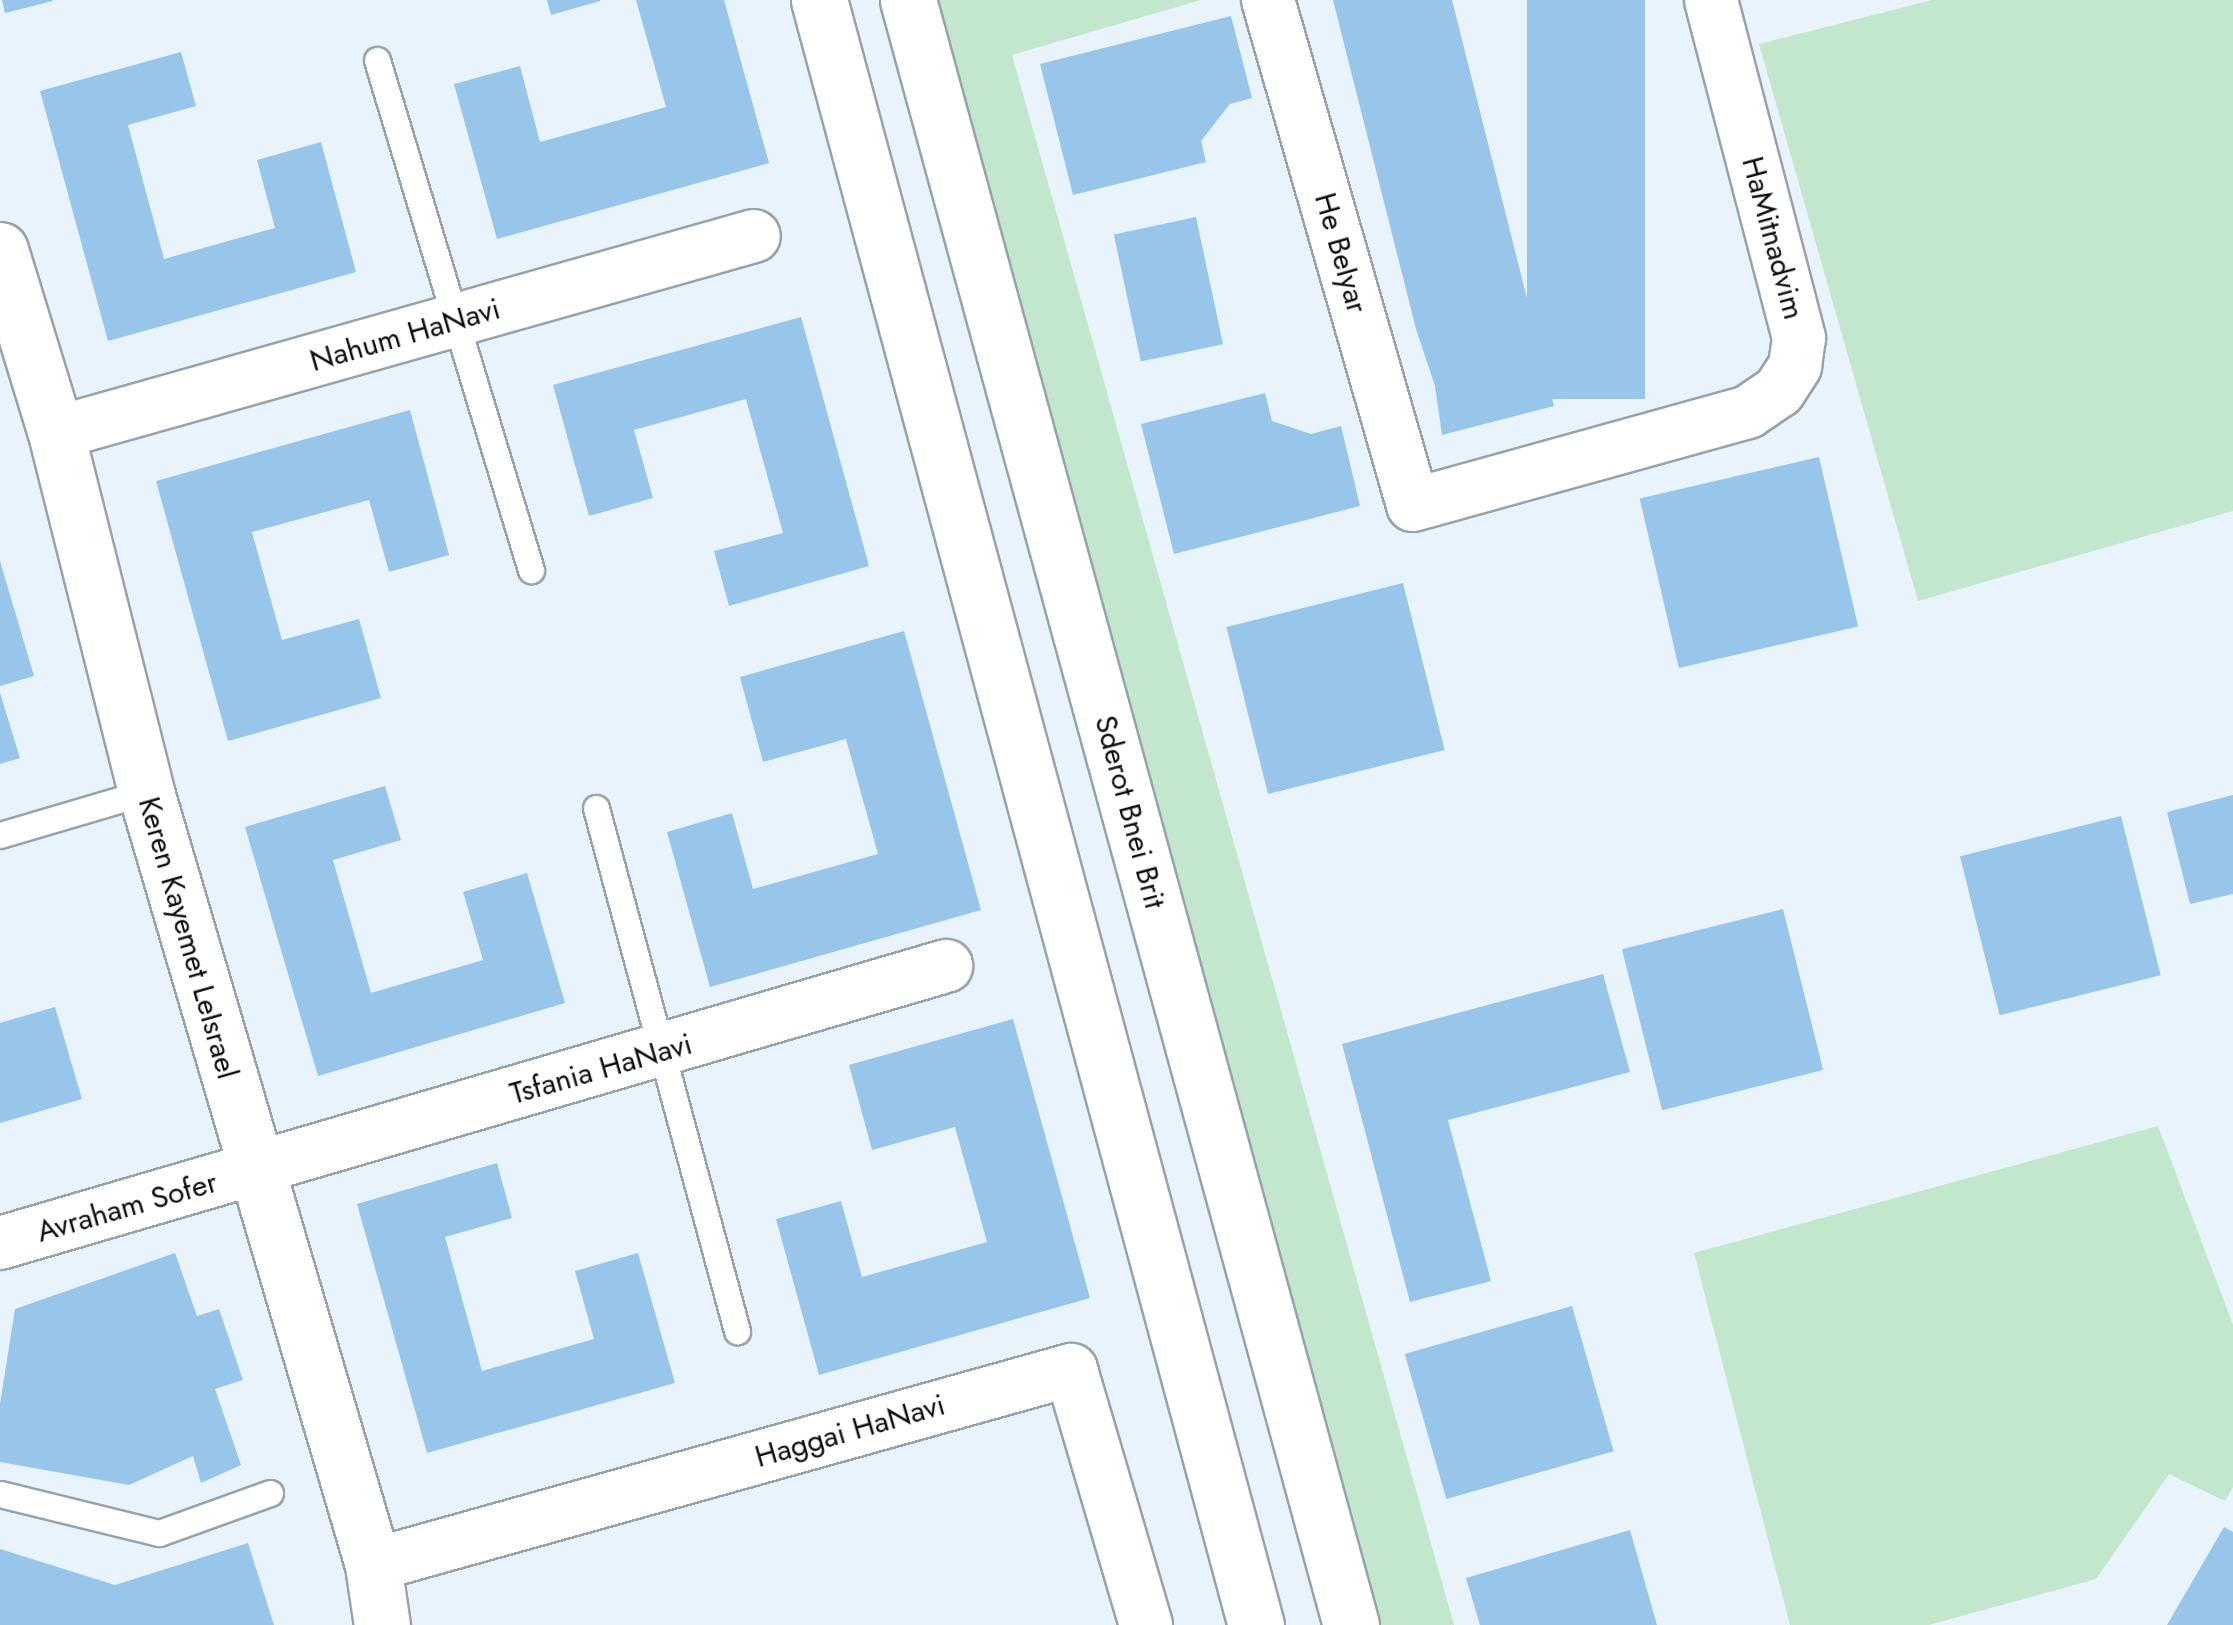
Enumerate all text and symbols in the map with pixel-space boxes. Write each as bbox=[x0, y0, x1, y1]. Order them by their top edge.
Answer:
street label: HaMitnadvim bbox=[1734, 153, 1812, 323]
street label: He BeIyar bbox=[1307, 189, 1375, 317]
street label: Nahum HaNavi bbox=[306, 291, 504, 379]
street label: Sderot Bnei Brit bbox=[1087, 712, 1173, 912]
street label: Keren Kayemet LeIsrael bbox=[131, 793, 245, 1083]
street label: Tsfania HaNavi bbox=[506, 1026, 696, 1112]
street label: Avraham Sofer bbox=[33, 1164, 221, 1250]
street label: Haggai HaNavi bbox=[751, 1387, 949, 1475]

